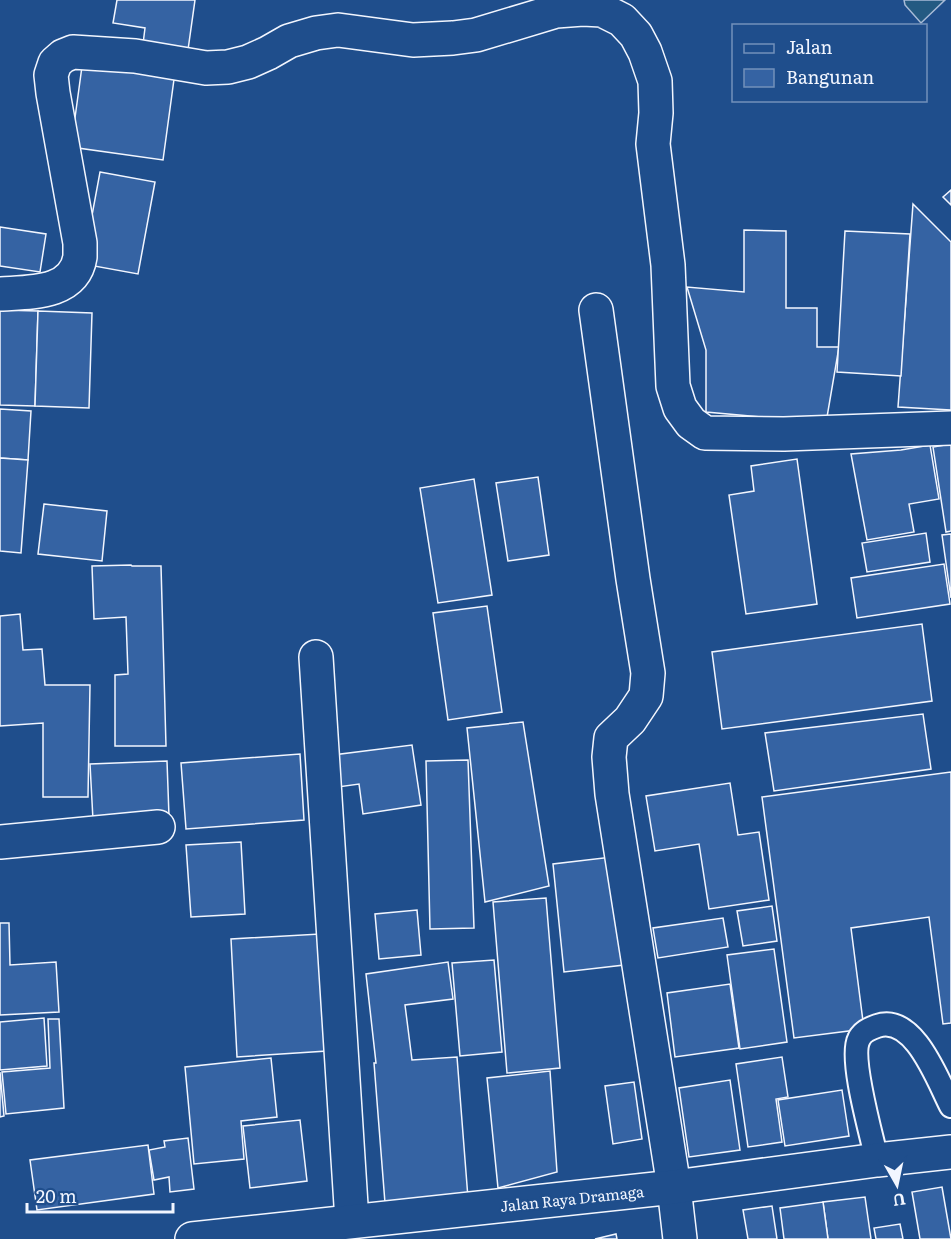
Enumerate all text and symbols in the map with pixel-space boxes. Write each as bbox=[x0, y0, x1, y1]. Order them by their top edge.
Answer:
legend bbox=[732, 24, 927, 102]
text: Jalan bbox=[786, 33, 833, 60]
text: Bangunan bbox=[786, 63, 874, 90]
north arrow bbox=[867, 1155, 927, 1215]
scale bar bbox=[27, 1176, 172, 1214]
street label: Jalan Raya Dramaga bbox=[499, 1179, 646, 1217]
text: 20 m bbox=[36, 1182, 77, 1209]
text: U bbox=[891, 1188, 908, 1214]

